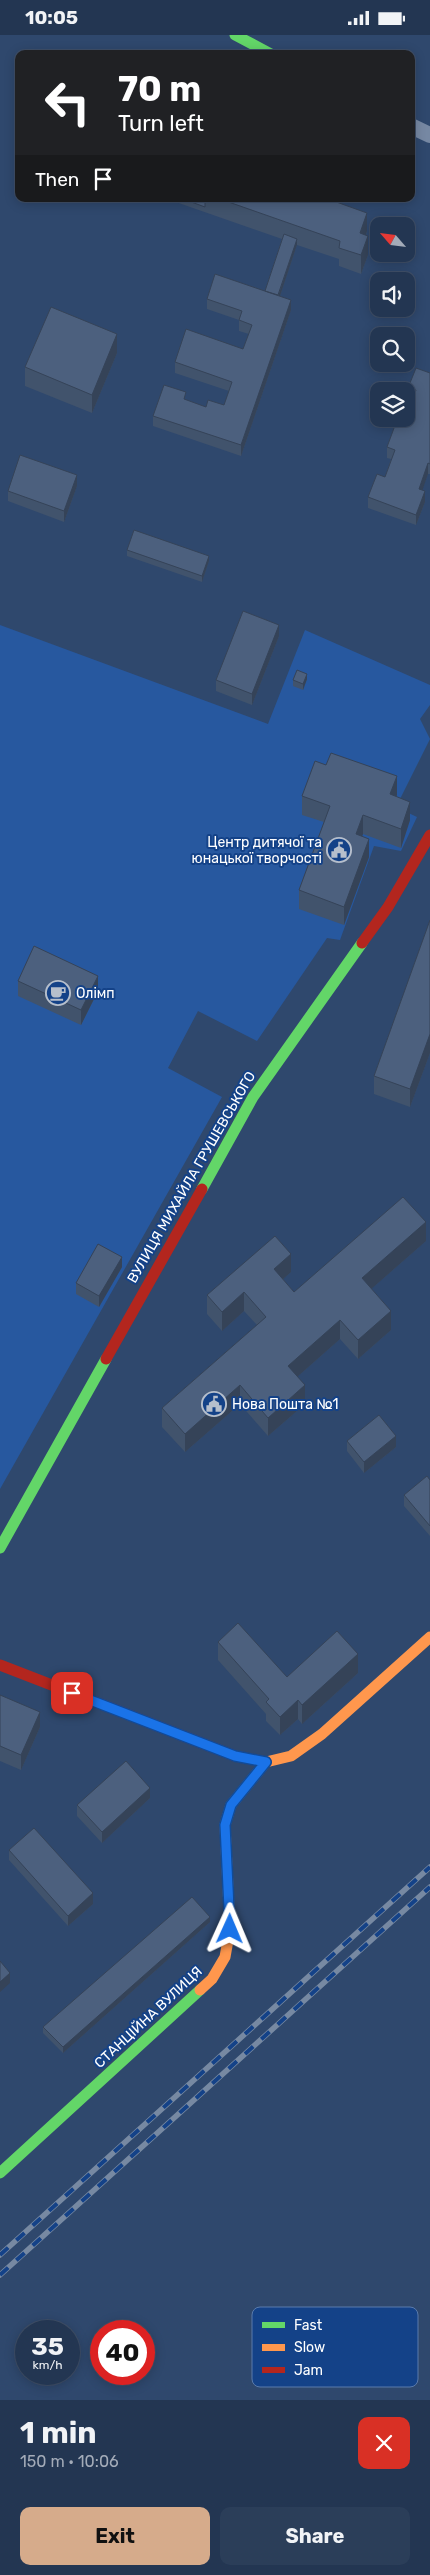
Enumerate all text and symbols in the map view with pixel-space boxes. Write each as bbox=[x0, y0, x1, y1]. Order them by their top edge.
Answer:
text: 10:05 bbox=[25, 6, 78, 29]
text: 70 m bbox=[118, 68, 201, 110]
icon: left bbox=[35, 70, 100, 135]
text: Turn left bbox=[118, 110, 204, 137]
icon: arrive bbox=[89, 165, 117, 193]
text: Then bbox=[35, 168, 79, 191]
north arrow bbox=[370, 217, 415, 263]
map controls bbox=[370, 217, 415, 427]
button: sound bbox=[370, 272, 415, 317]
button: search bbox=[370, 327, 415, 372]
button: layers bbox=[370, 382, 415, 427]
place label: Центр дитячої та юнацької творчості bbox=[191, 834, 322, 867]
public building icon: Центр дитячої та юнацької творчості bbox=[326, 837, 352, 863]
cafe icon: Олімп bbox=[45, 980, 71, 1006]
place label: Олімп bbox=[76, 985, 115, 1002]
street label: ВУЛИЦЯ МИХАЙЛА ГРУШЕВСЬКОГО bbox=[123, 1068, 259, 1286]
public building icon: Нова Пошта №1 bbox=[201, 1391, 227, 1417]
place label: Нова Пошта №1 bbox=[232, 1396, 339, 1413]
pin bbox=[51, 1672, 93, 1714]
icon: arrive bbox=[58, 1679, 86, 1707]
position arrow bbox=[203, 1902, 255, 1954]
street label: СТАНЦІЙНА ВУЛИЦЯ bbox=[90, 1962, 206, 2072]
legend bbox=[252, 2307, 418, 2387]
text: Fast bbox=[294, 2317, 323, 2334]
speed limit sign: 40 bbox=[90, 2320, 155, 2385]
text: 35 bbox=[31, 2332, 64, 2361]
text: Slow bbox=[294, 2339, 325, 2356]
text: km/h bbox=[33, 2358, 62, 2372]
text: Jam bbox=[294, 2362, 323, 2379]
text: 1 min bbox=[20, 2415, 97, 2451]
button: close bbox=[358, 2417, 410, 2469]
text: 150 m · 10:06 bbox=[20, 2452, 119, 2471]
button: Exit bbox=[20, 2507, 210, 2565]
button: Share bbox=[220, 2507, 410, 2565]

